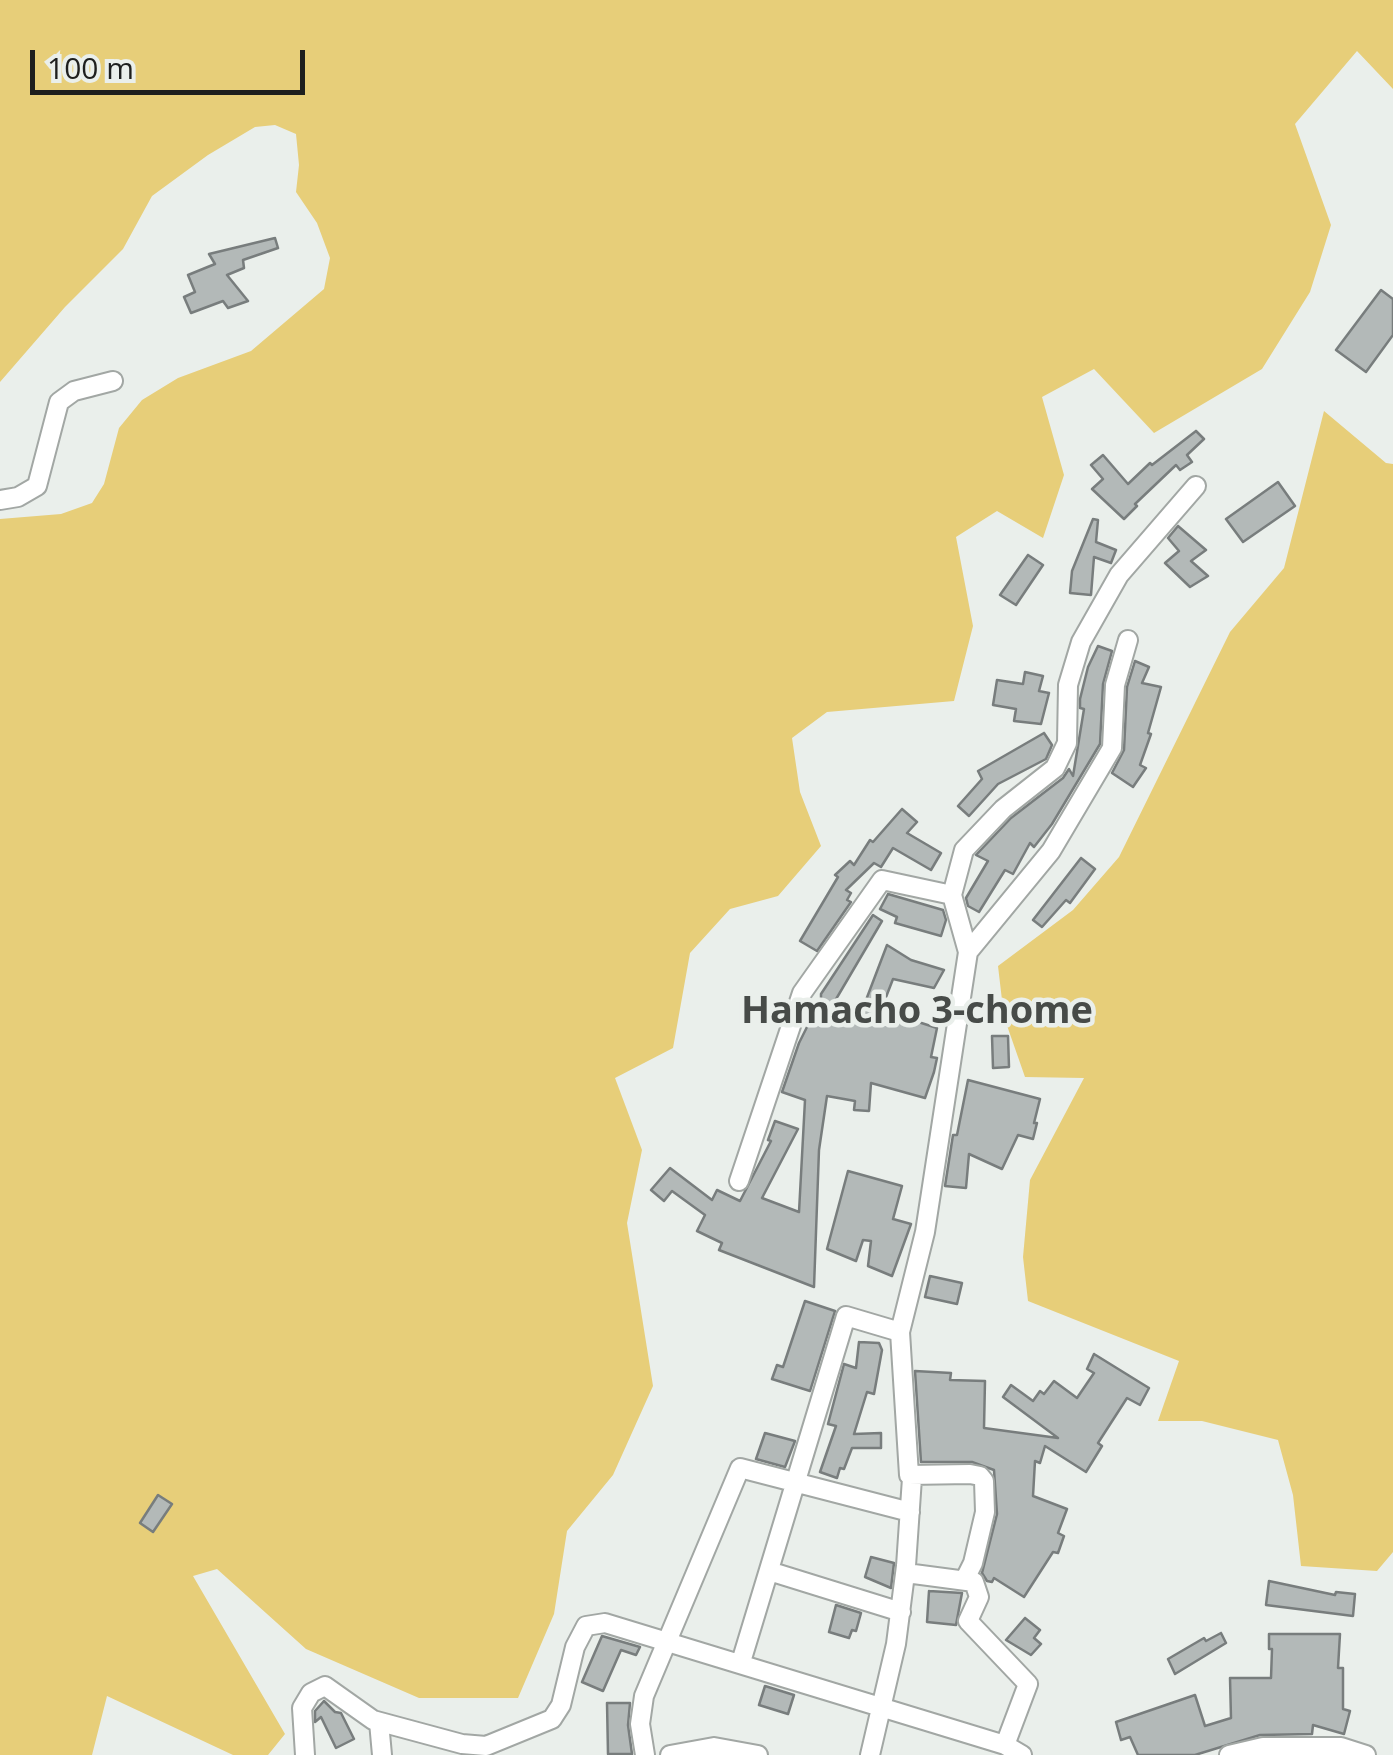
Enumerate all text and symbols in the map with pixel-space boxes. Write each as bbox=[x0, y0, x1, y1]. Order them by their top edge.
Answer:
scale bar bbox=[35, 30, 310, 92]
text: 100 m bbox=[47, 47, 134, 88]
district label: Hamacho 3-chome bbox=[741, 989, 1093, 1035]

